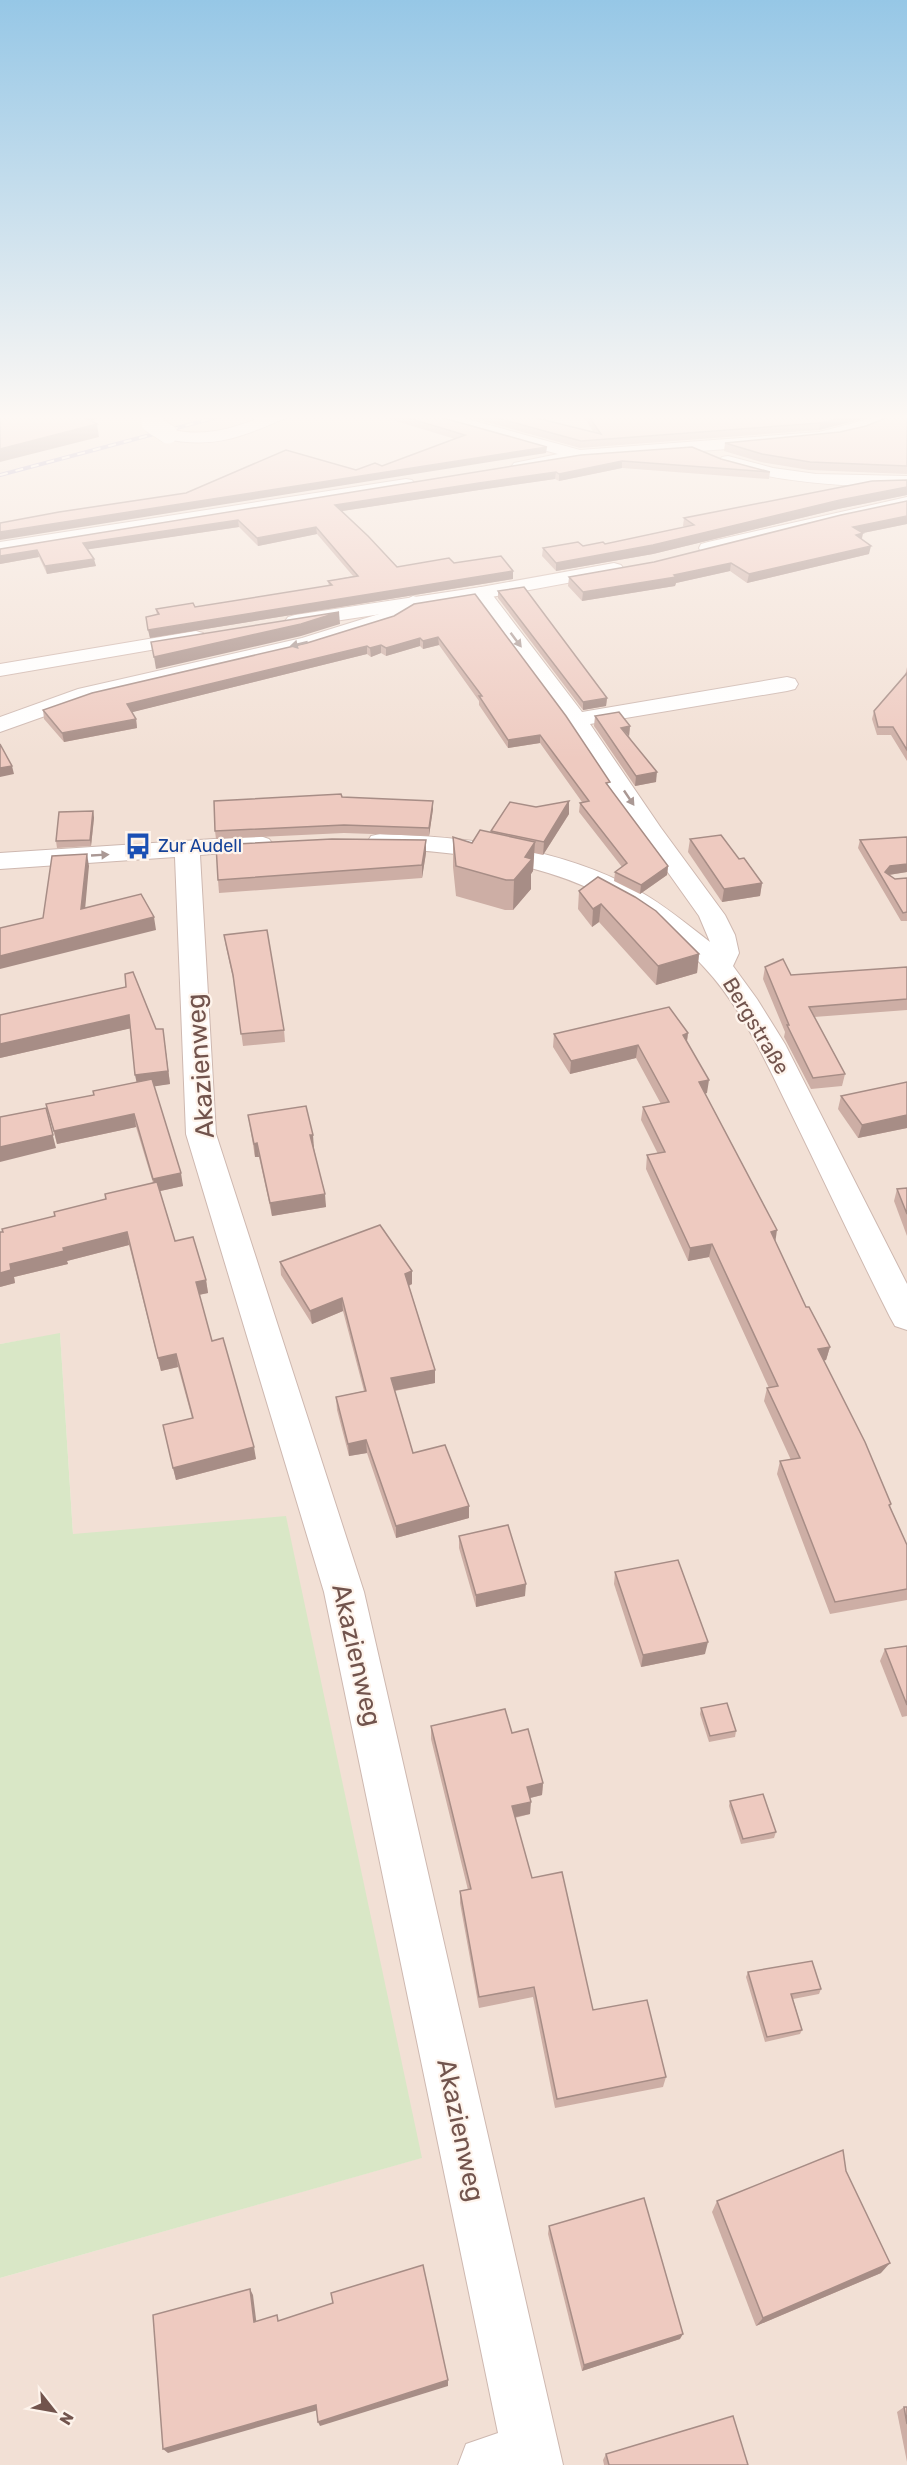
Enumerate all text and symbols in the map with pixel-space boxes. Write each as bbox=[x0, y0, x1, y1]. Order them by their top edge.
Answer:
one-way arrow bbox=[510, 631, 522, 647]
one-way arrow bbox=[290, 640, 309, 650]
one-way arrow bbox=[623, 790, 635, 806]
bus stop icon: Zur Audell bbox=[123, 831, 153, 861]
place label: Zur Audell bbox=[158, 835, 242, 857]
one-way arrow bbox=[91, 851, 110, 860]
street label: Bergstraße bbox=[718, 973, 795, 1079]
street label: Akazienweg bbox=[180, 992, 221, 1139]
street label: Akazienweg bbox=[325, 1581, 388, 1729]
street label: Akazienweg bbox=[430, 2056, 491, 2204]
north arrow bbox=[24, 2381, 84, 2441]
text: N bbox=[55, 2409, 78, 2428]

